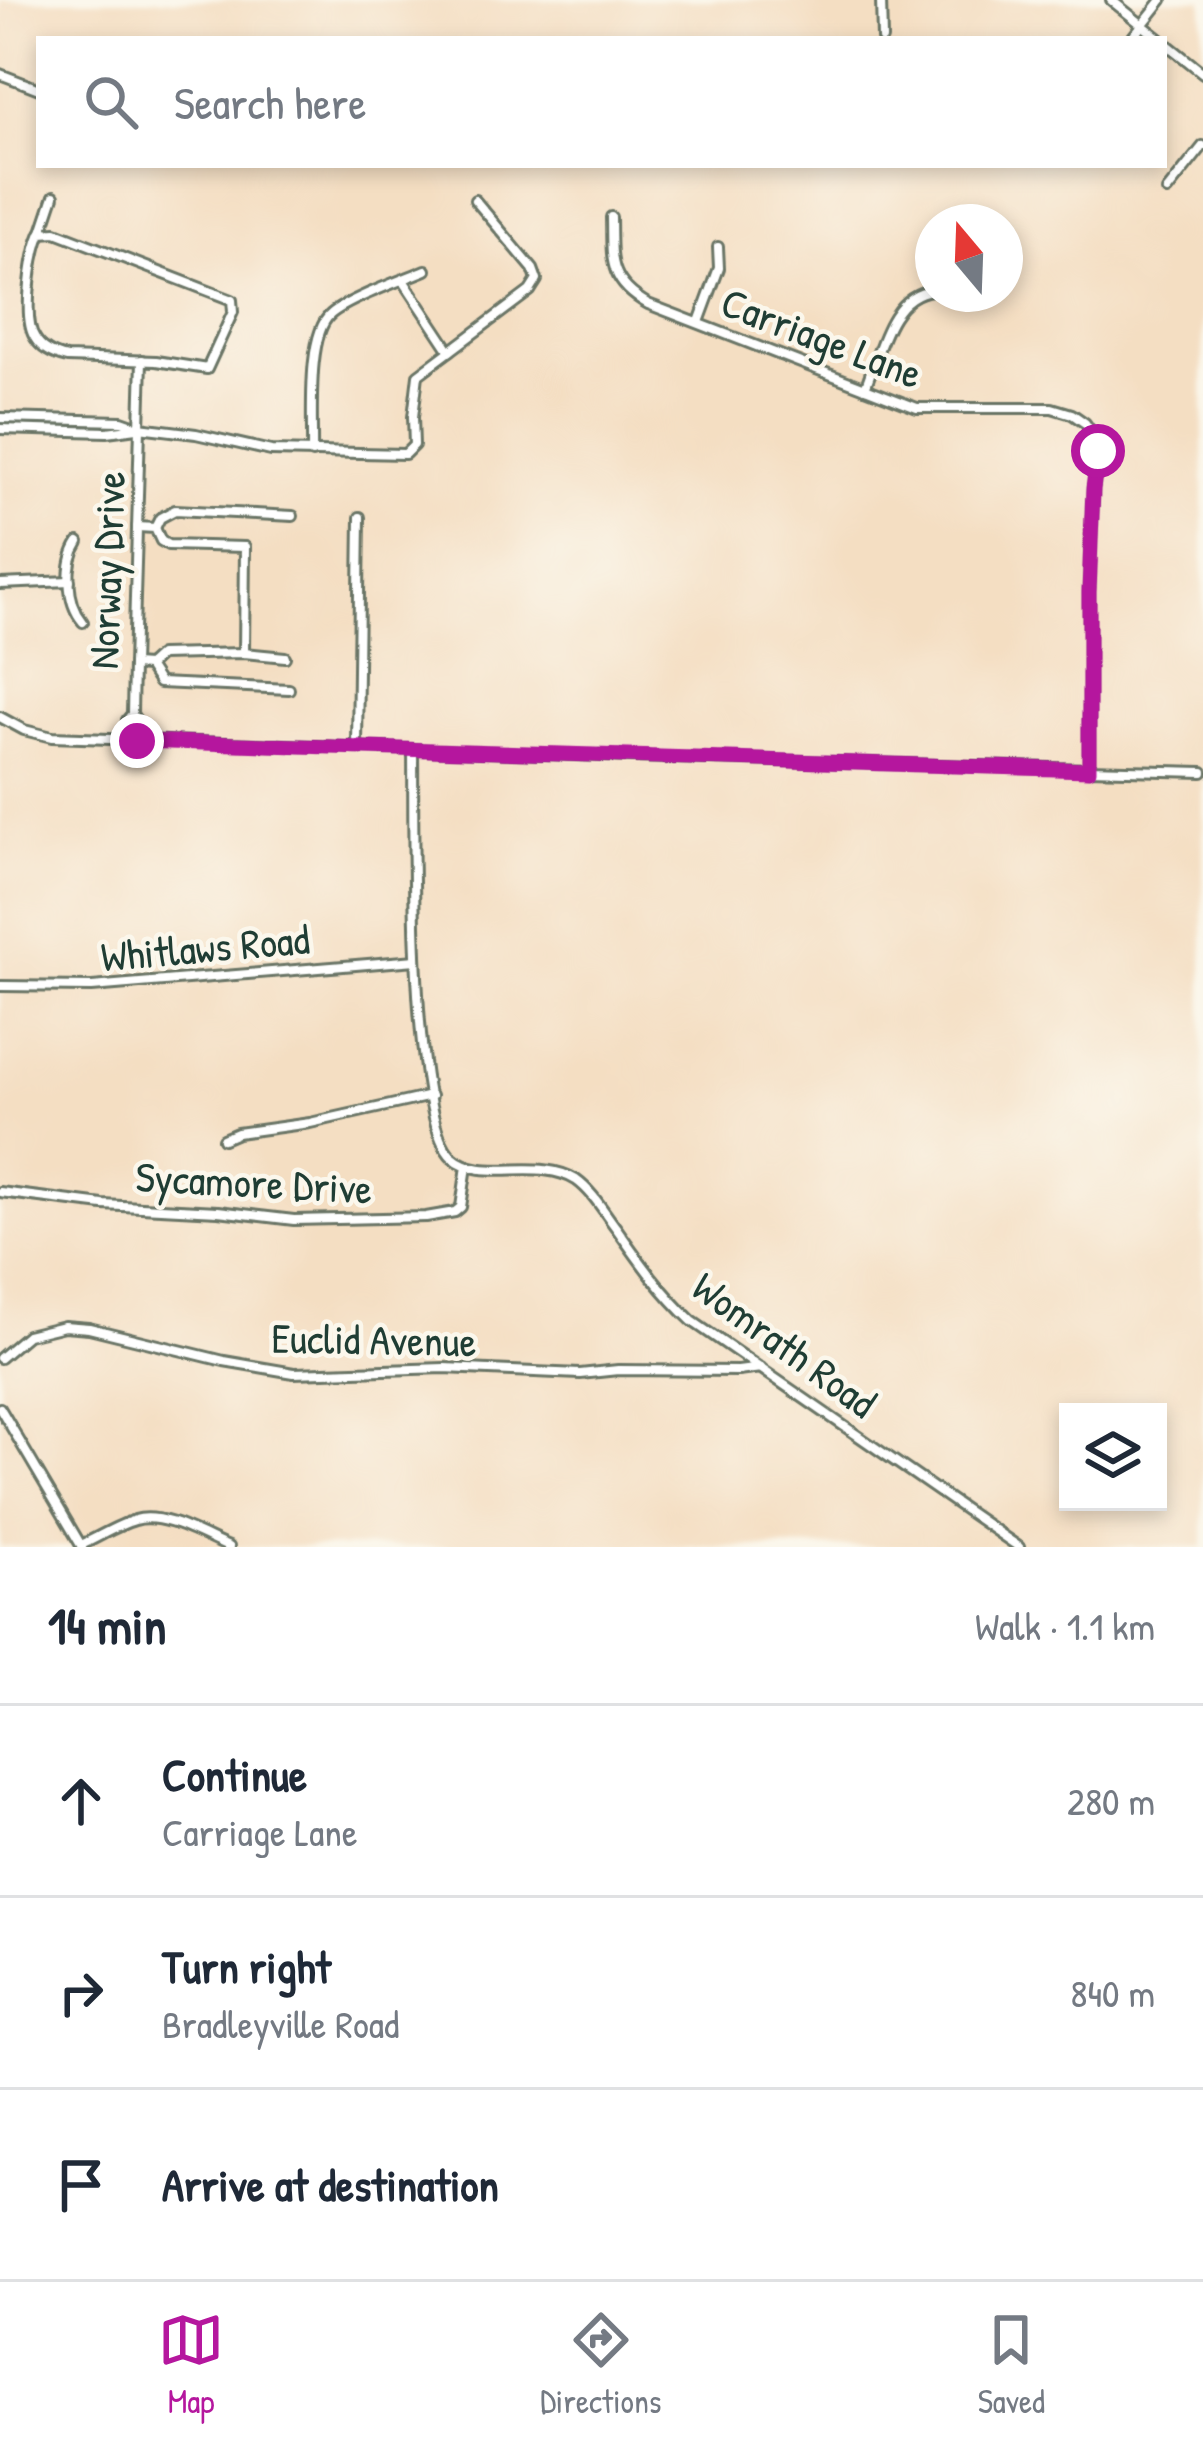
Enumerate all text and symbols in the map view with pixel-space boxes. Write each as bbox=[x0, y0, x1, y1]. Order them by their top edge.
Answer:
search box bbox=[36, 36, 1167, 168]
icon: search bbox=[78, 69, 144, 135]
text: Search here bbox=[174, 72, 366, 133]
north arrow bbox=[915, 204, 1023, 312]
street label: Carriage Lane bbox=[714, 273, 930, 401]
route start bbox=[1071, 424, 1125, 478]
street label: Norway Drive bbox=[74, 470, 138, 670]
route end bbox=[110, 714, 164, 768]
street label: Whitlaws Road bbox=[98, 909, 312, 985]
street label: Sycamore Drive bbox=[134, 1147, 374, 1217]
street label: Womrath Road bbox=[681, 1258, 889, 1430]
street label: Euclid Avenue bbox=[271, 1309, 477, 1369]
map controls bbox=[1059, 1403, 1167, 1511]
button: layers bbox=[1059, 1403, 1167, 1511]
text: 14 min bbox=[48, 1591, 167, 1660]
text: Walk · 1.1 km bbox=[975, 1599, 1155, 1652]
text: Continue bbox=[162, 1744, 307, 1805]
icon: ahead bbox=[48, 1768, 114, 1834]
text: 280 m bbox=[1067, 1774, 1155, 1827]
text: Carriage Lane bbox=[162, 1805, 358, 1858]
text: Turn right bbox=[162, 1936, 331, 1997]
icon: right bbox=[48, 1960, 114, 2026]
text: 840 m bbox=[1071, 1966, 1155, 2019]
text: Bradleyville Road bbox=[162, 1997, 399, 2050]
icon: arrive bbox=[48, 2152, 114, 2218]
text: Arrive at destination bbox=[162, 2154, 499, 2215]
tab: Map bbox=[158, 2307, 224, 2423]
tab: Directions bbox=[540, 2307, 662, 2423]
tab: Saved bbox=[978, 2307, 1045, 2423]

